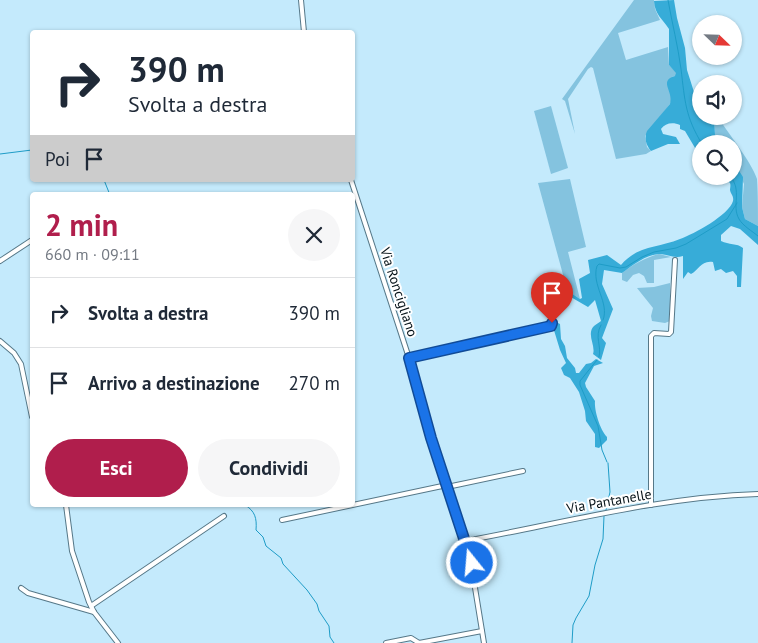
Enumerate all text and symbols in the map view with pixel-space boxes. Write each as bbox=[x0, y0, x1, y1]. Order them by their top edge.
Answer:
north arrow bbox=[692, 15, 742, 65]
map controls bbox=[692, 15, 742, 185]
text: 390 m bbox=[128, 46, 225, 92]
icon: right bbox=[45, 50, 110, 115]
button: sound bbox=[692, 75, 742, 125]
text: Svolta a destra bbox=[128, 90, 267, 118]
button: search bbox=[692, 135, 742, 185]
icon: arrive bbox=[80, 145, 108, 173]
text: Poi bbox=[45, 147, 70, 171]
text: 2 min bbox=[45, 205, 118, 244]
button: close bbox=[288, 209, 340, 261]
text: 660 m · 09:11 bbox=[45, 244, 140, 264]
street label: Via Roncigliano bbox=[376, 244, 422, 339]
pin bbox=[531, 272, 573, 323]
icon: arrive bbox=[538, 279, 566, 307]
icon: right bbox=[45, 299, 73, 327]
text: Svolta a destra bbox=[88, 301, 209, 325]
text: 390 m bbox=[288, 301, 340, 325]
icon: arrive bbox=[45, 369, 73, 397]
text: Arrivo a destinazione bbox=[88, 371, 260, 395]
text: 270 m bbox=[288, 371, 340, 395]
button: Esci bbox=[45, 439, 188, 497]
button: Condividi bbox=[198, 439, 340, 497]
street label: Via Pantanelle bbox=[564, 485, 653, 518]
position arrow bbox=[445, 536, 497, 588]

